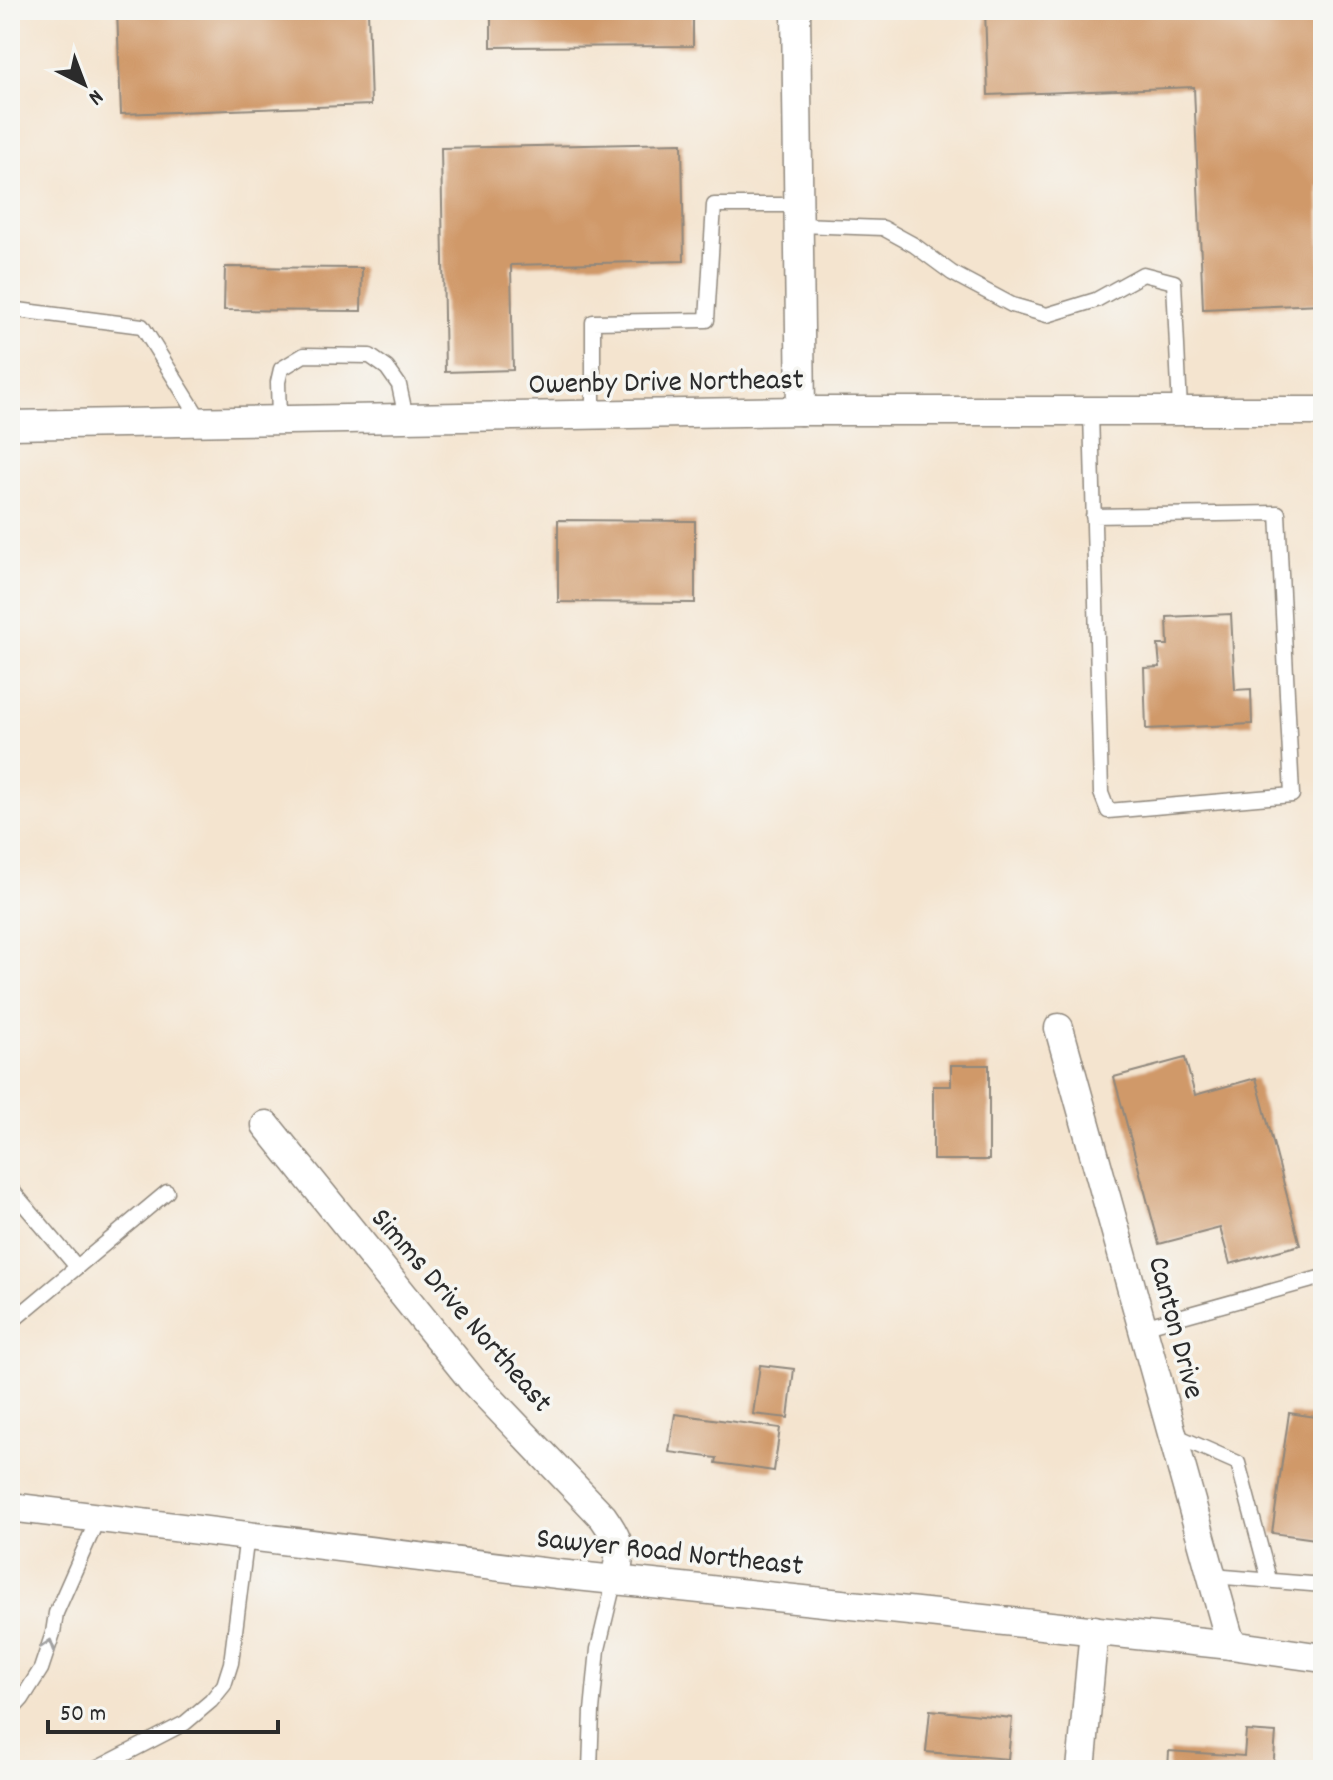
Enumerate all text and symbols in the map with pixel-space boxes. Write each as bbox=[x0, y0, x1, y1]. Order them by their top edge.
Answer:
north arrow bbox=[44, 44, 124, 124]
text: N bbox=[81, 81, 109, 112]
street label: Owenby Drive Northeast bbox=[528, 361, 804, 408]
street label: Simms Drive Northeast bbox=[358, 1200, 561, 1424]
street label: Canton Drive bbox=[1134, 1252, 1213, 1404]
street label: Sawyer Road Northeast bbox=[534, 1519, 805, 1590]
one-way arrow bbox=[40, 1639, 56, 1652]
scale bar bbox=[48, 1684, 278, 1734]
text: 50 m bbox=[60, 1698, 106, 1732]

